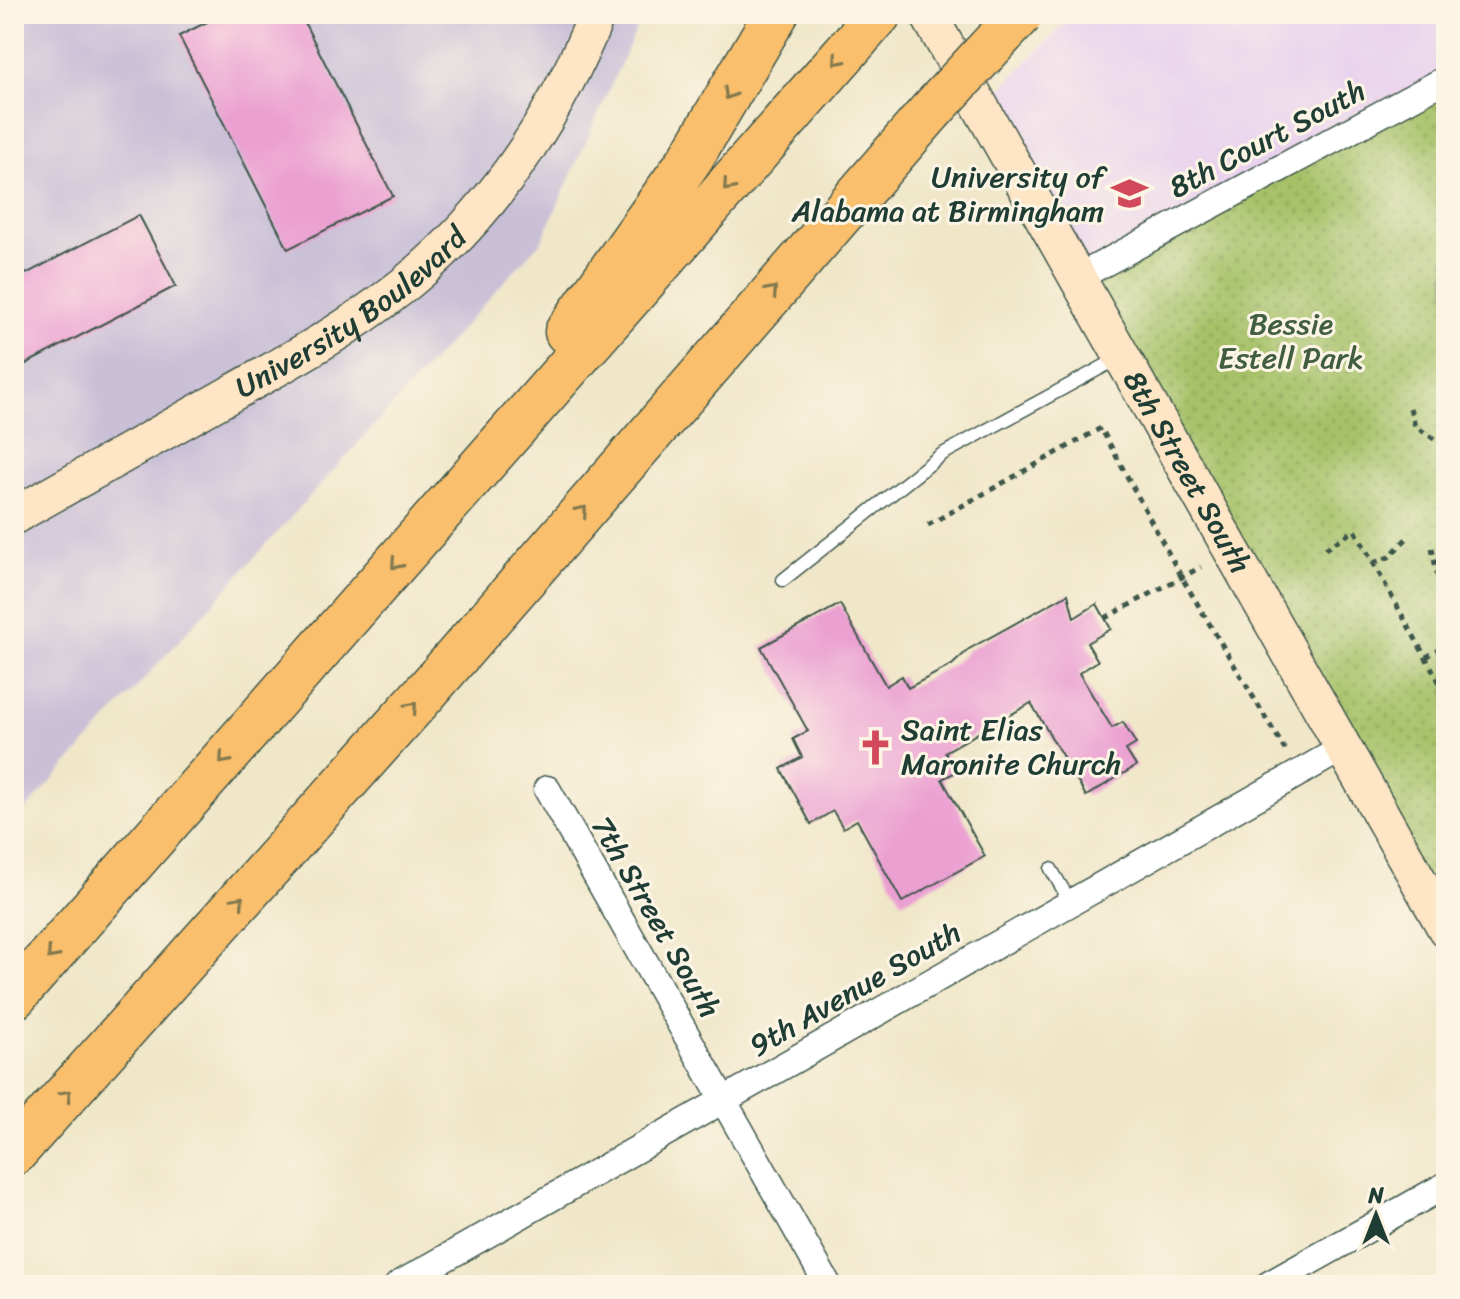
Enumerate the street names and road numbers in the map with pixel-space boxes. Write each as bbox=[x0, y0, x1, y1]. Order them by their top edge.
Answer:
street label: 8th Court South bbox=[1159, 64, 1375, 214]
street label: University Boulevard bbox=[224, 212, 482, 414]
street label: 8th Street South bbox=[1108, 359, 1267, 584]
street label: 7th Street South bbox=[576, 805, 736, 1029]
street label: 9th Avenue South bbox=[739, 906, 971, 1072]

